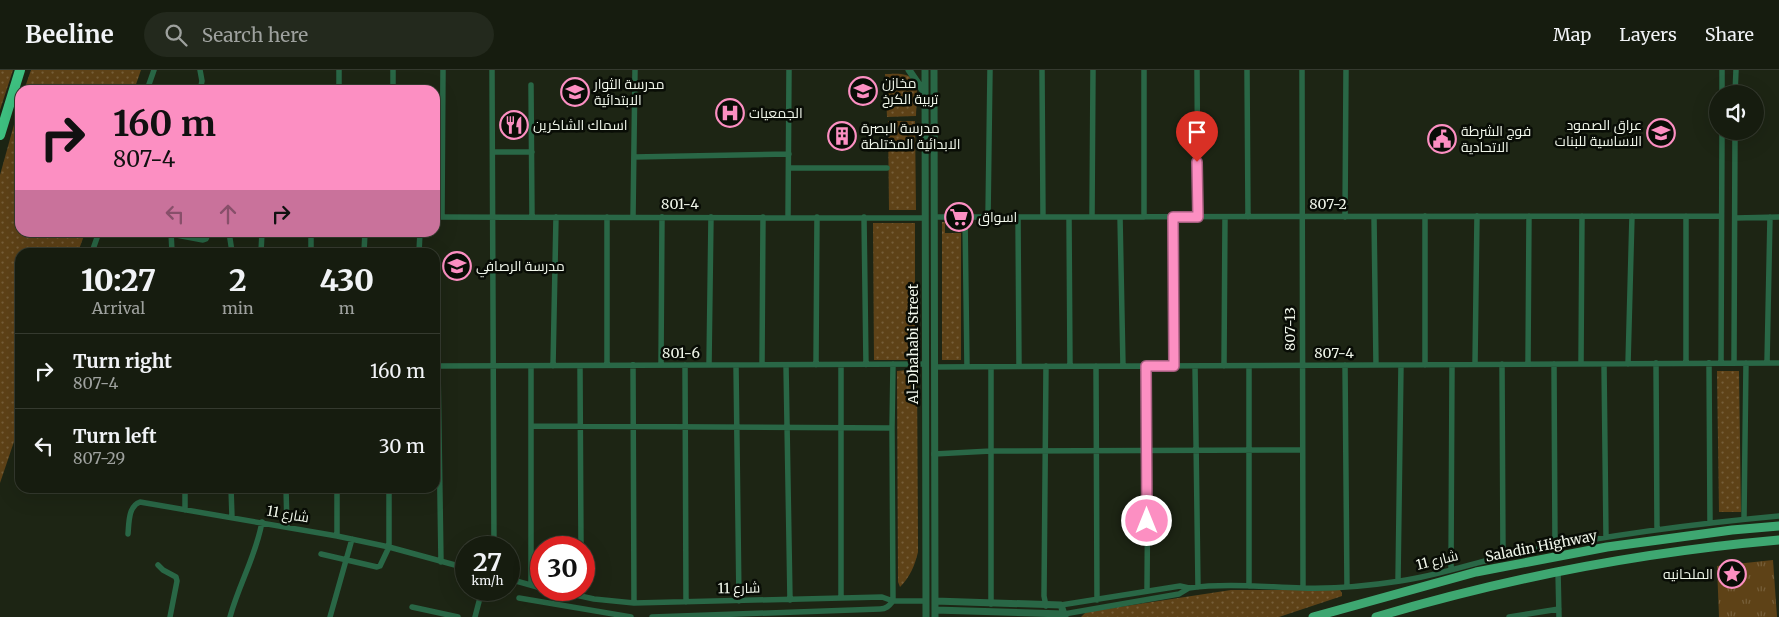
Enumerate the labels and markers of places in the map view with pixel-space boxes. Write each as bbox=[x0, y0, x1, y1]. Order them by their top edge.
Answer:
place label: مخازن تربية الكرخ bbox=[882, 74, 939, 108]
place label: مدرسة الثوار الابتدائية bbox=[593, 75, 664, 109]
school or university icon: مخازن تربية الكرخ bbox=[848, 76, 878, 106]
school or university icon: مدرسة الثوار الابتدائية bbox=[560, 77, 590, 107]
hospital icon: الجمعيات bbox=[715, 98, 745, 128]
place label: الجمعيات bbox=[749, 104, 803, 122]
restaurant icon: اسماك الشاكرين bbox=[499, 110, 529, 140]
pin bbox=[1176, 111, 1218, 162]
place label: اسماك الشاكرين bbox=[533, 116, 628, 134]
place label: عراق الصمود الاساسية للبنات bbox=[1555, 116, 1642, 150]
school or university icon: عراق الصمود الاساسية للبنات bbox=[1646, 118, 1676, 148]
place label: مدرسة البصرة الابدائية المختلطة bbox=[861, 119, 961, 153]
building icon: مدرسة البصرة الابدائية المختلطة bbox=[827, 121, 857, 151]
place label: فوج الشرطة الاتحادية bbox=[1461, 122, 1531, 156]
public building icon: فوج الشرطة الاتحادية bbox=[1427, 124, 1457, 154]
supermarket icon: اسواق bbox=[944, 202, 974, 232]
place label: اسواق bbox=[978, 208, 1017, 226]
school or university icon: مدرسة الرصافي bbox=[442, 251, 472, 281]
place label: مدرسة الرصافي bbox=[476, 257, 565, 278]
place icon: الملحانيه bbox=[1717, 559, 1747, 589]
place label: الملحانيه bbox=[1663, 565, 1713, 583]

